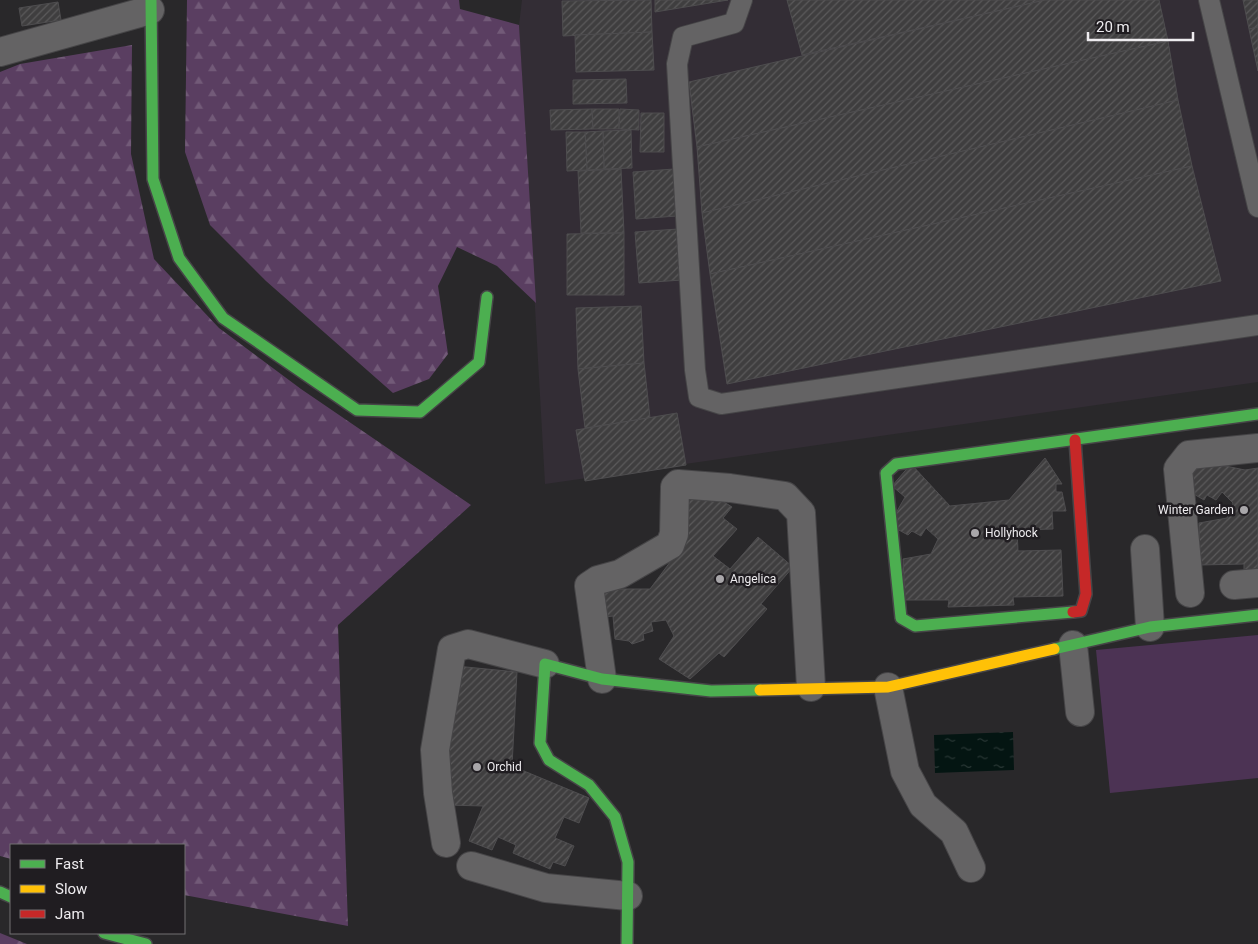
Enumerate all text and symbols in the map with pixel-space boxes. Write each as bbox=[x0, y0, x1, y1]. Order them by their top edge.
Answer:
scale bar bbox=[1088, 10, 1193, 42]
text: 20 m bbox=[1096, 18, 1130, 36]
place label: Winter Garden bbox=[1158, 503, 1234, 517]
marker: Winter Garden bbox=[1238, 504, 1250, 516]
place label: Hollyhock bbox=[985, 526, 1039, 540]
marker: Hollyhock bbox=[969, 527, 981, 539]
place label: Angelica bbox=[730, 572, 776, 586]
marker: Angelica bbox=[714, 573, 726, 585]
place label: Orchid bbox=[487, 760, 522, 774]
marker: Orchid bbox=[471, 761, 483, 773]
legend bbox=[10, 844, 185, 934]
text: Fast bbox=[55, 855, 84, 873]
text: Slow bbox=[55, 880, 87, 898]
text: Jam bbox=[55, 905, 85, 923]

